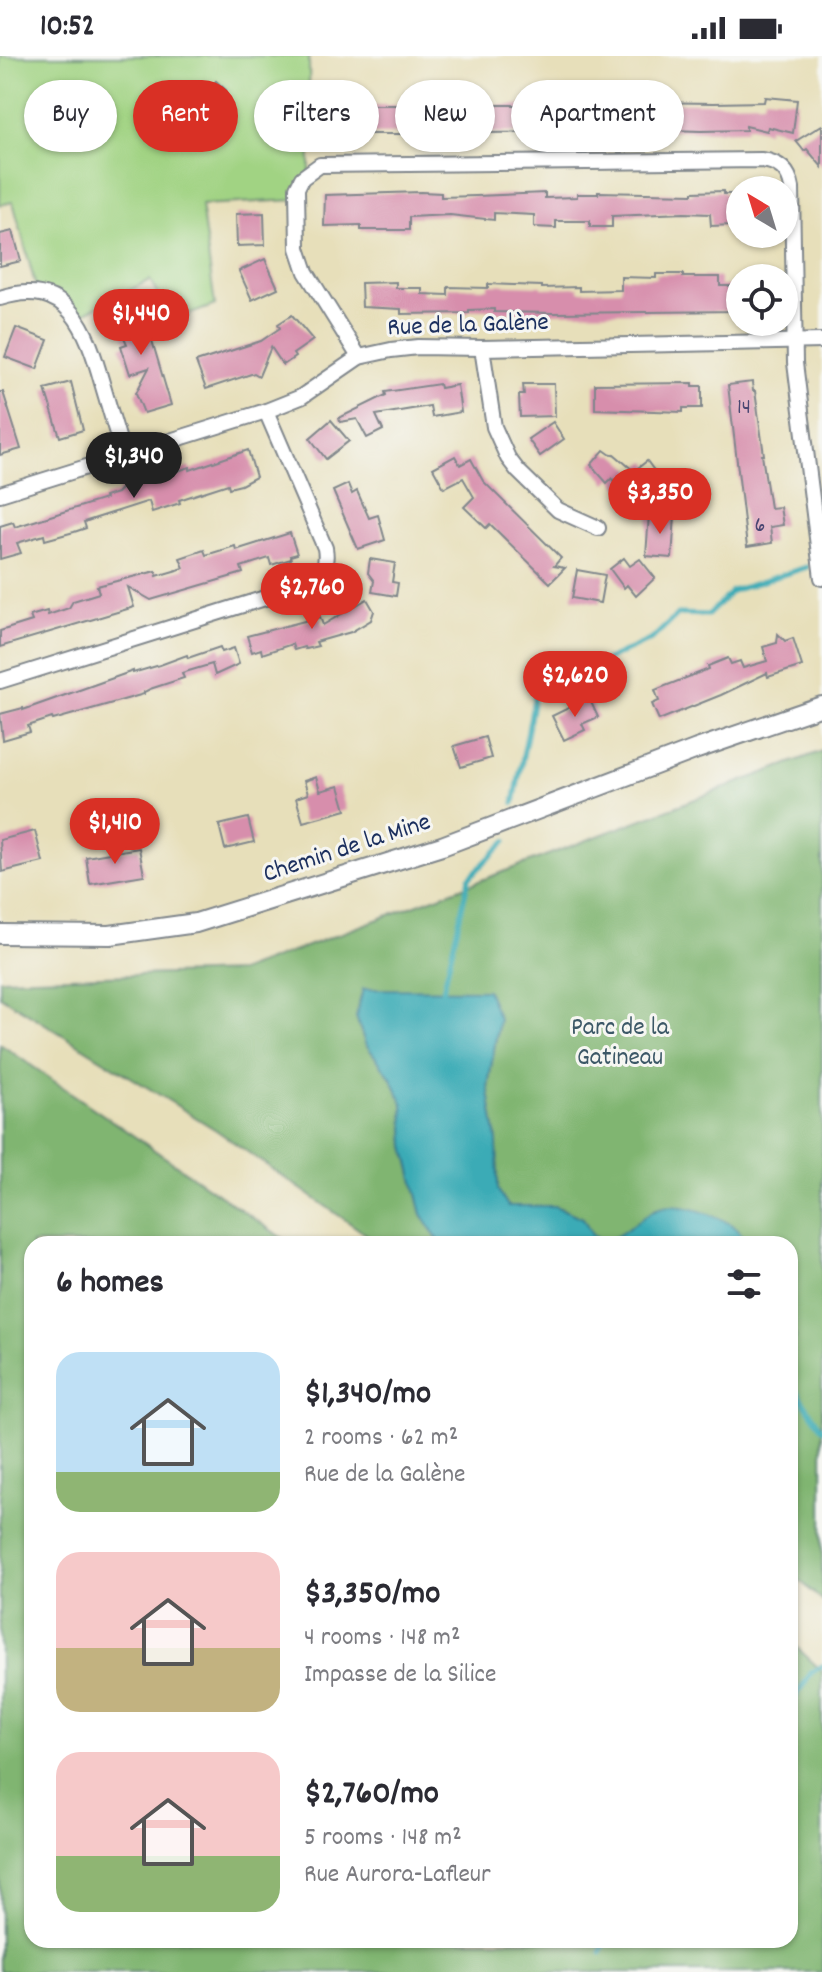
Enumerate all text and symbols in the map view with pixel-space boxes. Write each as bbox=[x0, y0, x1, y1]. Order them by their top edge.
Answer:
text: 10:52 bbox=[40, 7, 95, 50]
chip: Buy bbox=[24, 80, 117, 152]
chip: Rent bbox=[133, 80, 238, 152]
chip: Filters bbox=[254, 80, 379, 152]
chip: New bbox=[395, 80, 495, 152]
chip: Apartment bbox=[511, 80, 684, 152]
north arrow bbox=[726, 176, 798, 248]
map controls bbox=[726, 176, 798, 336]
button: locate bbox=[726, 264, 798, 336]
pin: $1,440 bbox=[76, 289, 206, 357]
text: $1,440 bbox=[111, 296, 171, 333]
street label: Rue de la Galène bbox=[387, 305, 549, 347]
house number: 14 bbox=[737, 393, 751, 424]
pin: $1,340 bbox=[69, 432, 199, 500]
text: $1,340 bbox=[104, 439, 164, 476]
pin: $3,350 bbox=[595, 468, 725, 536]
text: $3,350 bbox=[626, 475, 694, 512]
house number: 6 bbox=[755, 511, 765, 542]
pin: $2,760 bbox=[247, 563, 377, 631]
text: $2,760 bbox=[279, 570, 345, 607]
pin: $2,620 bbox=[510, 651, 640, 719]
text: $2,620 bbox=[541, 658, 609, 695]
pin: $1,410 bbox=[50, 798, 180, 866]
street label: Chemin de la Mine bbox=[258, 804, 436, 894]
text: $1,410 bbox=[88, 805, 142, 842]
park label: Parc de la Gatineau bbox=[571, 1010, 670, 1077]
text: 6 homes bbox=[56, 1260, 164, 1309]
icon: filters bbox=[722, 1262, 766, 1306]
text: $1,340/mo bbox=[304, 1371, 431, 1420]
icon: home bbox=[120, 1384, 216, 1480]
text: 2 rooms · 62 m² bbox=[304, 1420, 458, 1457]
text: Rue de la Galène bbox=[304, 1457, 465, 1494]
text: $3,350/mo bbox=[304, 1571, 440, 1620]
icon: home bbox=[120, 1584, 216, 1680]
text: 4 rooms · 148 m² bbox=[304, 1620, 460, 1657]
text: Impasse de la Silice bbox=[304, 1657, 496, 1694]
text: $2,760/mo bbox=[304, 1771, 439, 1820]
icon: home bbox=[120, 1784, 216, 1880]
text: 5 rooms · 148 m² bbox=[304, 1820, 462, 1857]
text: Rue Aurora-Lafleur bbox=[304, 1857, 491, 1894]

